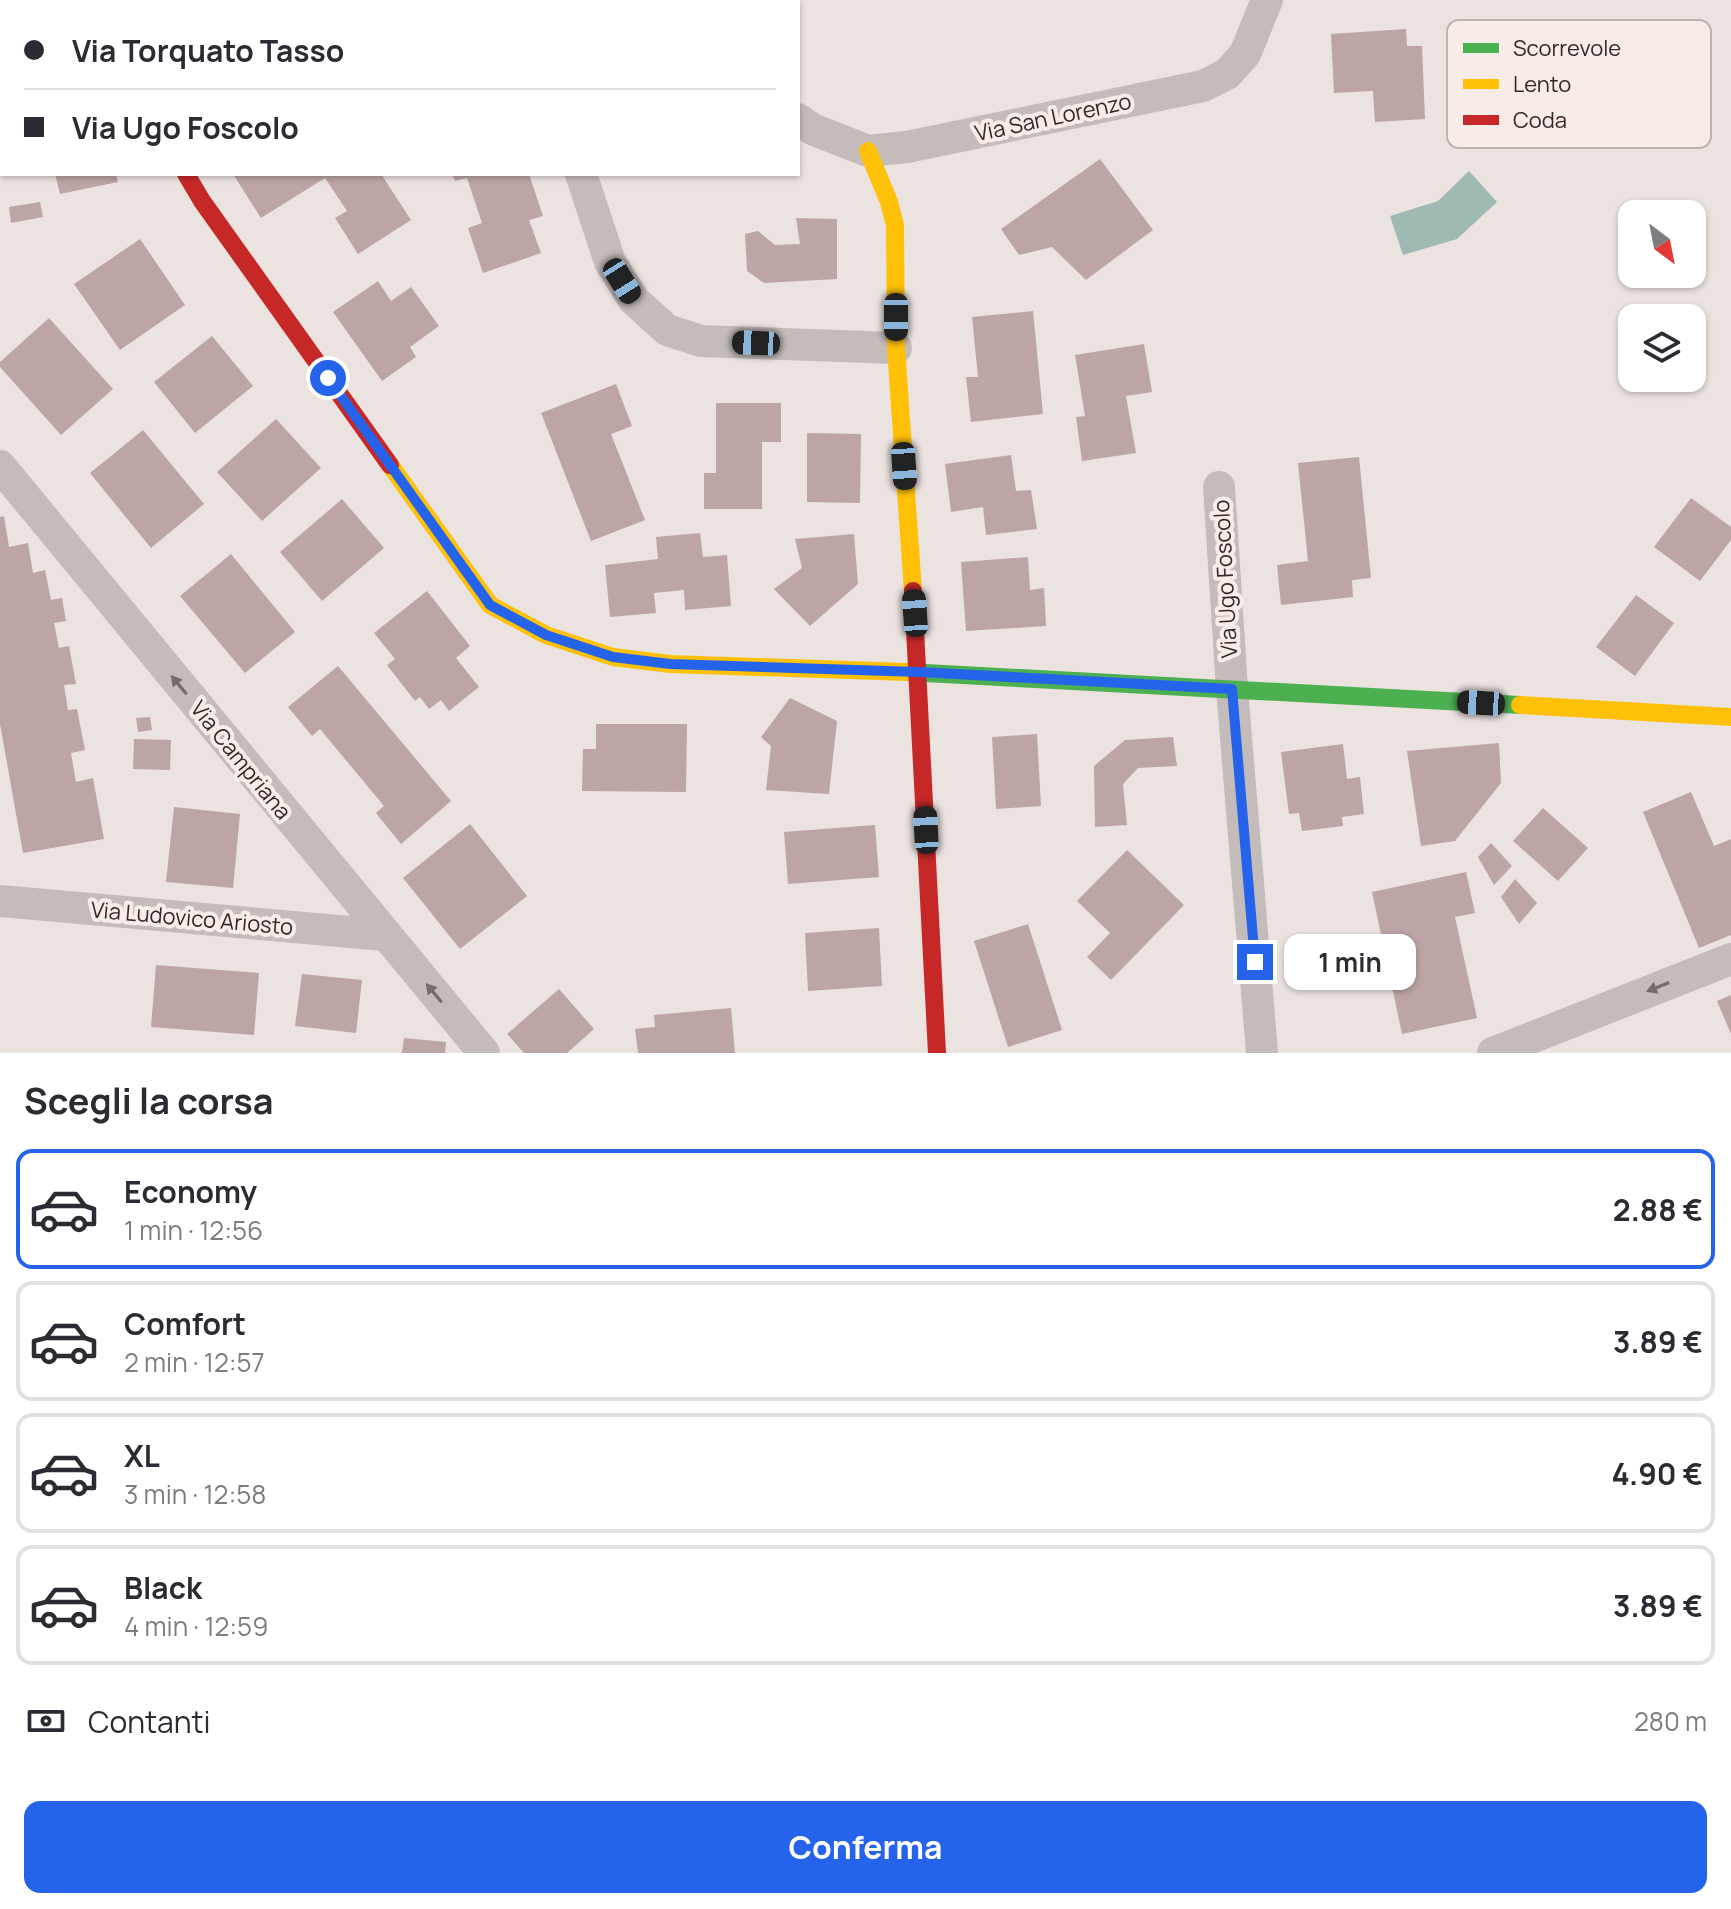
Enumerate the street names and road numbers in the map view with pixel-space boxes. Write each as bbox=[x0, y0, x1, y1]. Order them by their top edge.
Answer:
street label: Via San Lorenzo bbox=[972, 86, 1134, 148]
street label: Via Ugo Foscolo bbox=[1206, 499, 1244, 659]
street label: Via Campriana bbox=[184, 694, 298, 826]
street label: Via Ludovico Ariosto bbox=[90, 894, 294, 942]

